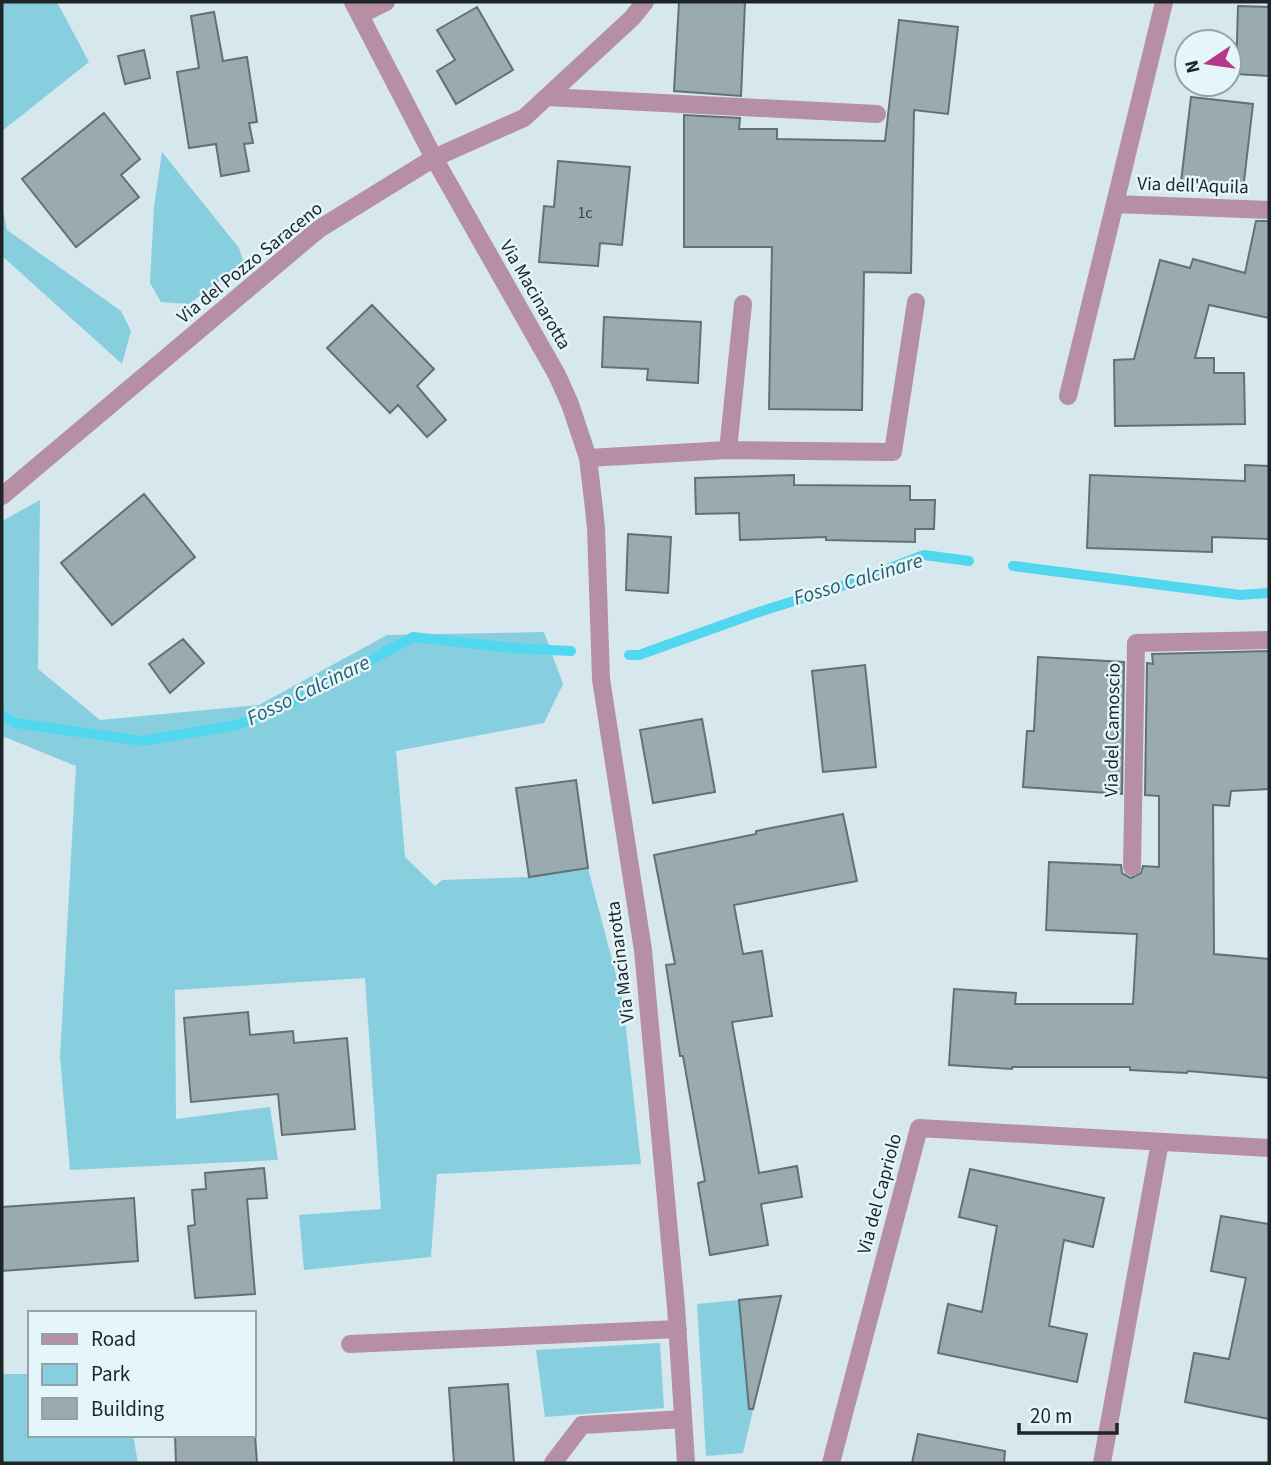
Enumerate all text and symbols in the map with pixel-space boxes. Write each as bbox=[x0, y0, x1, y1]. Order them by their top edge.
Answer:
north arrow bbox=[1173, 28, 1243, 98]
text: N bbox=[1178, 57, 1207, 76]
street label: Via dell'Aquila bbox=[1137, 171, 1249, 201]
street label: Via del Pozzo Saraceno bbox=[171, 196, 329, 330]
house number: 1c bbox=[577, 202, 593, 224]
street label: Via Macinarotta bbox=[493, 235, 577, 355]
water label: Fosso Calcinare bbox=[790, 545, 926, 613]
water label: Fosso Calcinare bbox=[241, 647, 375, 733]
street label: Via del Camoscio bbox=[1098, 663, 1128, 797]
street label: Via Macinarotta bbox=[600, 900, 642, 1024]
street label: Via del Capriolo bbox=[851, 1131, 909, 1257]
legend bbox=[28, 1311, 256, 1437]
text: Road bbox=[91, 1324, 136, 1354]
text: Park bbox=[91, 1359, 131, 1389]
scale bar bbox=[1019, 1392, 1117, 1436]
text: Building bbox=[91, 1394, 165, 1424]
text: 20 m bbox=[1030, 1401, 1072, 1431]

